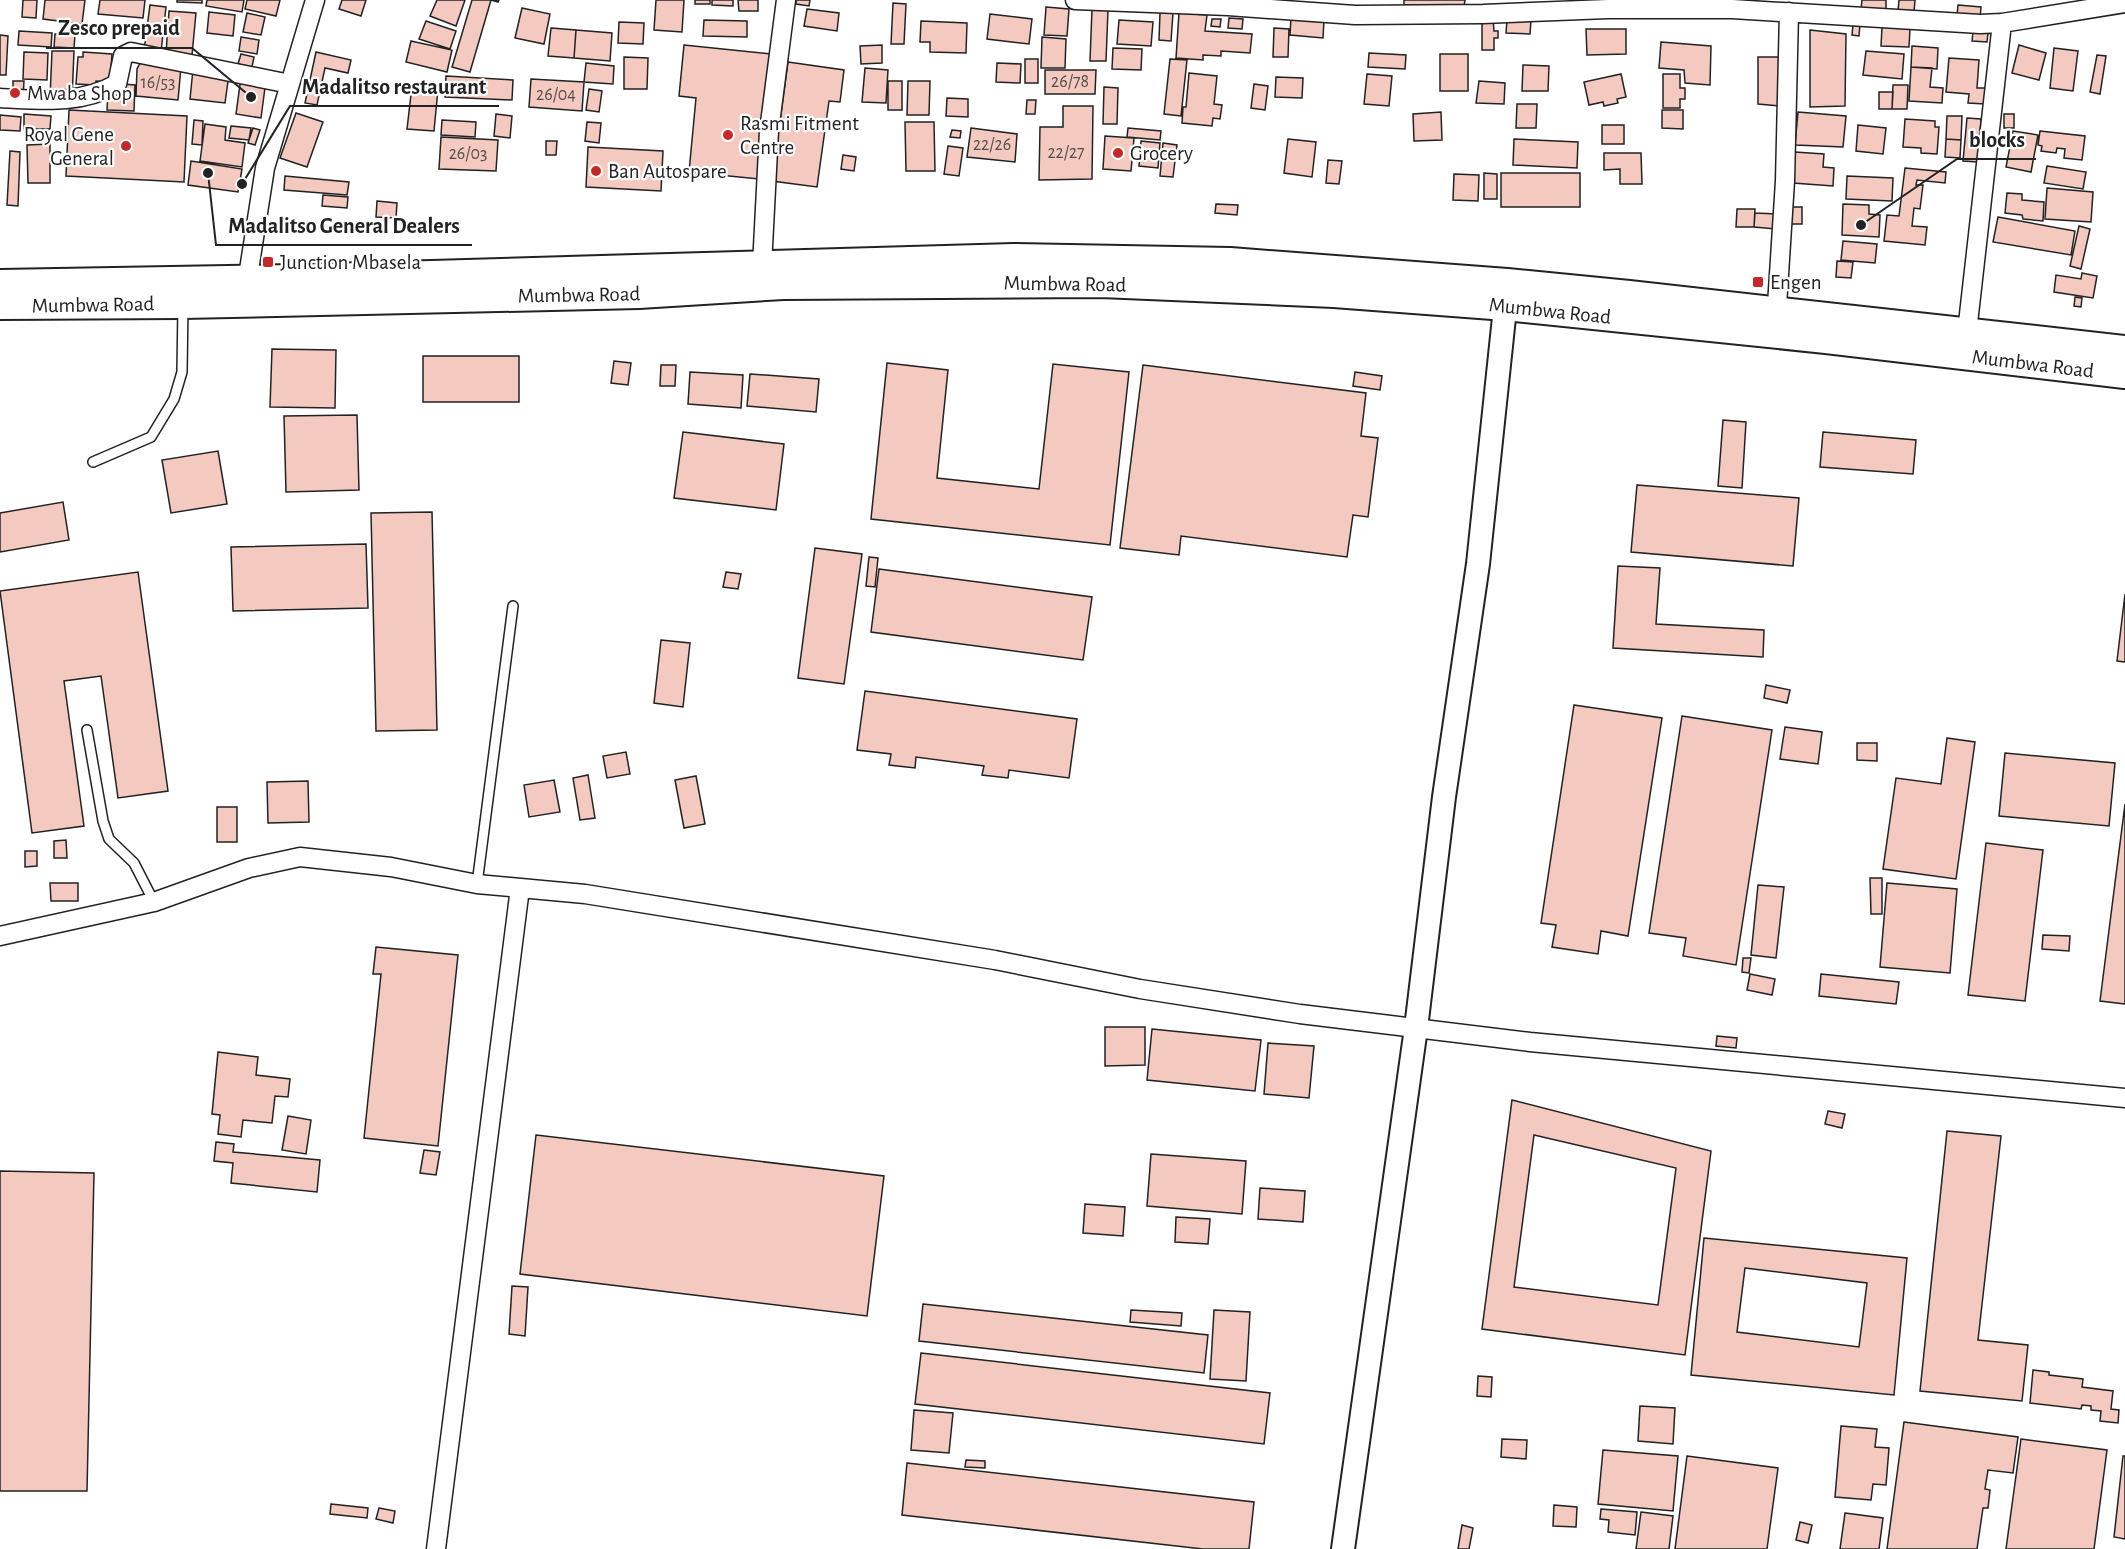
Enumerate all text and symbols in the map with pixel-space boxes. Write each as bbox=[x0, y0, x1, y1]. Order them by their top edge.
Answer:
callout: Zesco prepaid bbox=[46, 8, 192, 48]
text: Zesco prepaid bbox=[58, 17, 180, 39]
callout: Madalitso restaurant bbox=[290, 66, 499, 106]
house number: 26/78 bbox=[1051, 73, 1089, 91]
house number: 16/53 bbox=[141, 74, 175, 92]
text: Madalitso restaurant bbox=[302, 76, 487, 98]
place label: Mwaba Shop bbox=[27, 83, 132, 104]
marker: Mwaba Shop bbox=[8, 86, 22, 100]
house number: 26/04 bbox=[536, 86, 576, 104]
place label: Rasmi Fitment Centre bbox=[740, 113, 859, 158]
callout: blocks bbox=[1957, 119, 2036, 159]
place label: Royal Gene General bbox=[24, 124, 114, 169]
marker: Rasmi Fitment Centre bbox=[721, 128, 735, 142]
text: blocks bbox=[1969, 129, 2025, 151]
house number: 22/26 bbox=[973, 136, 1011, 154]
marker: Royal Gene General bbox=[119, 139, 133, 153]
place label: Grocery bbox=[1130, 143, 1193, 164]
house number: 22/27 bbox=[1047, 144, 1085, 162]
house number: 26/03 bbox=[449, 145, 487, 163]
marker: Grocery bbox=[1111, 146, 1125, 160]
place label: Ban Autospare bbox=[608, 161, 727, 182]
marker: Ban Autospare bbox=[589, 164, 603, 178]
callout: Madalitso General Dealers bbox=[216, 205, 472, 245]
text: Madalitso General Dealers bbox=[228, 215, 460, 237]
place label: Junction Mbasela bbox=[280, 252, 422, 273]
marker: Junction Mbasela bbox=[261, 255, 275, 269]
street label: Mumbwa Road bbox=[1003, 272, 1127, 296]
place label: Engen bbox=[1770, 272, 1822, 293]
marker: Engen bbox=[1751, 275, 1765, 289]
street label: Mumbwa Road bbox=[517, 283, 641, 307]
street label: Mumbwa Road bbox=[31, 293, 155, 317]
street label: Mumbwa Road bbox=[1488, 294, 1612, 328]
street label: Mumbwa Road bbox=[1971, 346, 2095, 382]

